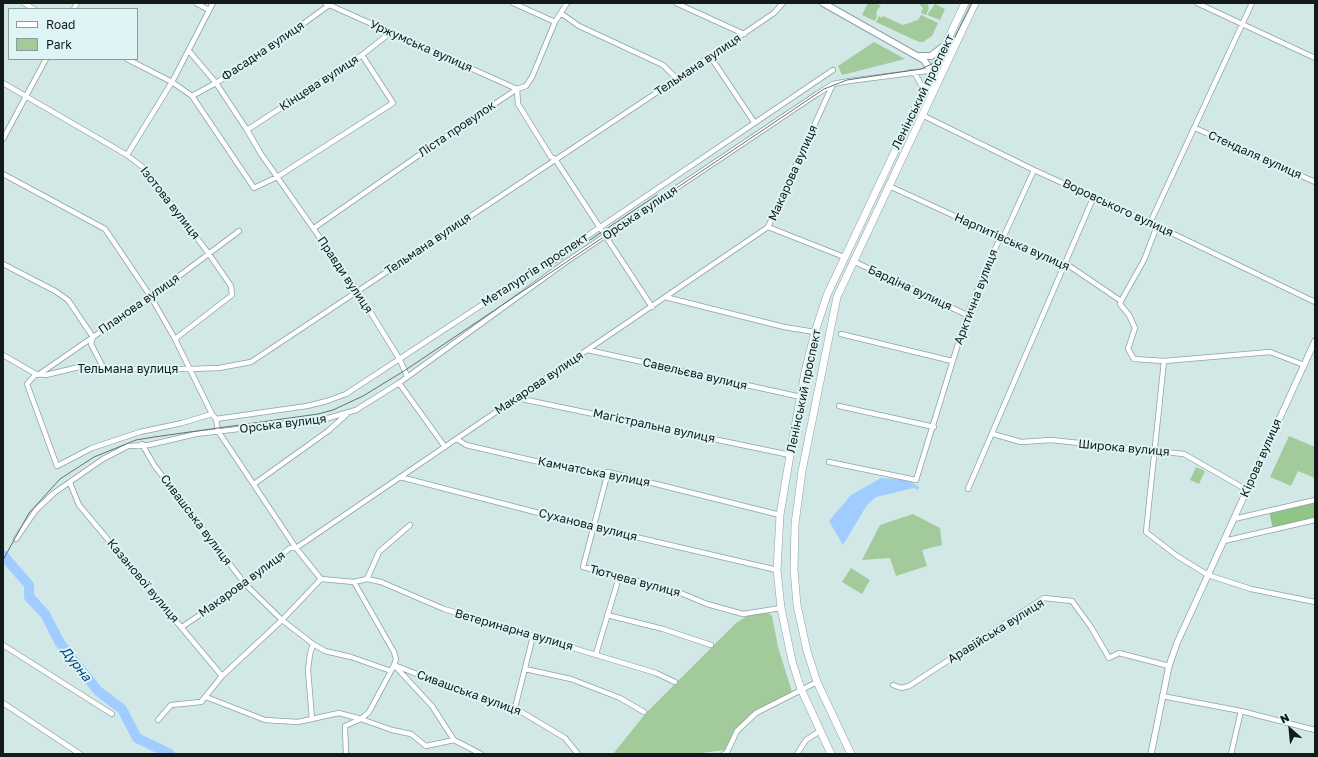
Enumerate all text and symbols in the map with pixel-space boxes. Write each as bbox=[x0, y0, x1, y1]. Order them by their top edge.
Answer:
legend bbox=[8, 8, 138, 60]
text: Road bbox=[46, 17, 75, 32]
street label: Уржумська вулиця bbox=[367, 17, 475, 75]
street label: Фасадна вулиця bbox=[219, 18, 307, 84]
street label: Тельмана вулиця bbox=[652, 31, 744, 99]
street label: Ленінський проспект bbox=[889, 32, 957, 152]
text: Park bbox=[46, 37, 72, 52]
street label: Кінцева вулиця bbox=[277, 52, 361, 114]
street label: Ліста провулок bbox=[416, 98, 498, 160]
street label: Макарова вулиця bbox=[765, 123, 821, 223]
street label: Стендаля вулиця bbox=[1206, 128, 1304, 182]
street label: Ізотова вулиця bbox=[137, 164, 203, 242]
street label: Воровського вулиця bbox=[1060, 176, 1176, 240]
street label: Орська вулиця bbox=[600, 183, 680, 243]
street label: Тельмана вулиця bbox=[382, 210, 474, 278]
street label: Нарпитівська вулиця bbox=[952, 210, 1072, 274]
street label: Металургів проспект bbox=[479, 230, 591, 310]
street label: Правди вулиця bbox=[314, 234, 376, 316]
street label: Арктична вулиця bbox=[951, 247, 1001, 347]
street label: Бардіна вулиця bbox=[866, 262, 954, 314]
street label: Планова вулиця bbox=[96, 271, 182, 337]
street label: Ленінський проспект bbox=[784, 328, 824, 454]
street label: Макарова вулиця bbox=[492, 348, 586, 418]
street label: Савельєва вулиця bbox=[641, 355, 749, 393]
street label: Тельмана вулиця bbox=[78, 362, 178, 376]
street label: Магістральна вулиця bbox=[592, 406, 716, 446]
street label: Орська вулиця bbox=[239, 412, 327, 436]
street label: Кірова вулиця bbox=[1237, 416, 1285, 500]
street label: Широка вулиця bbox=[1078, 437, 1170, 459]
street label: Камчатська вулиця bbox=[537, 454, 651, 490]
street label: Сивашська вулиця bbox=[157, 472, 235, 568]
street label: Суханова вулиця bbox=[537, 506, 639, 544]
street label: Казанової вулиця bbox=[104, 536, 182, 626]
street label: Макарова вулиця bbox=[196, 548, 288, 620]
street label: Тютчева вулиця bbox=[588, 562, 682, 600]
street label: Аравійська вулиця bbox=[945, 596, 1047, 666]
street label: Ветеринарна вулиця bbox=[453, 606, 575, 654]
water label: Дурна bbox=[58, 644, 94, 684]
street label: Сивашська вулиця bbox=[415, 667, 523, 719]
north arrow bbox=[1270, 709, 1310, 749]
text: N bbox=[1278, 710, 1291, 726]

